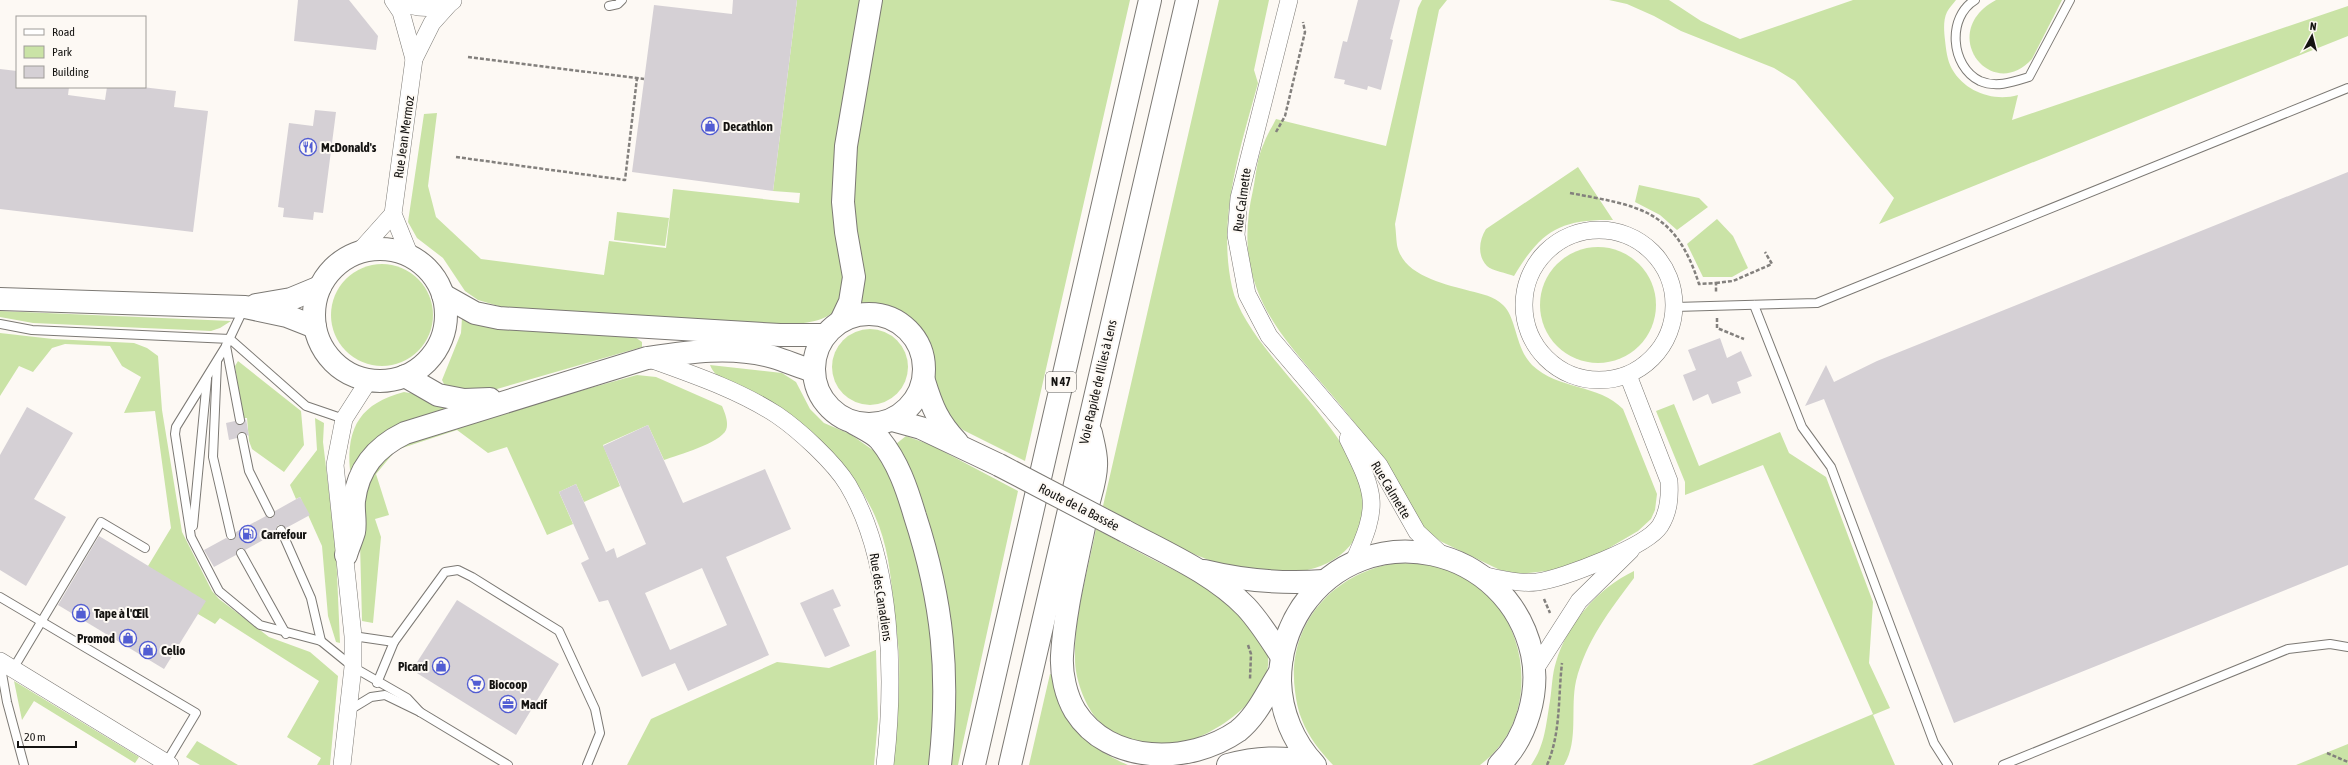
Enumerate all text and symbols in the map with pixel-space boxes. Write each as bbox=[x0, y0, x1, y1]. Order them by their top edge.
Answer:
legend bbox=[16, 16, 146, 88]
north arrow bbox=[2292, 16, 2332, 56]
text: N bbox=[2309, 20, 2317, 32]
text: Road bbox=[52, 25, 75, 39]
text: Park bbox=[52, 45, 73, 59]
text: Building bbox=[52, 65, 90, 79]
street label: Rue Jean Mermoz bbox=[391, 94, 417, 179]
shop icon: Decathlon bbox=[700, 116, 720, 136]
place label: Decathlon bbox=[723, 119, 773, 134]
restaurant icon: McDonald's bbox=[298, 137, 318, 157]
place label: McDonald's bbox=[321, 140, 377, 155]
street label: Rue Calmette bbox=[1230, 167, 1254, 233]
street label: Voie Rapide de Illies à Lens bbox=[1076, 318, 1120, 446]
road number: N 47 bbox=[1046, 372, 1076, 392]
street label: Rue Calmette bbox=[1368, 459, 1414, 522]
street label: Route de la Bassée bbox=[1036, 480, 1122, 534]
fuel station icon: Carrefour bbox=[238, 524, 258, 544]
place label: Carrefour bbox=[261, 527, 307, 542]
street label: Rue des Canadiens bbox=[867, 552, 895, 643]
shop icon: Tape à l'Œil bbox=[71, 603, 91, 623]
place label: Tape à l'Œil bbox=[94, 606, 149, 621]
shop icon: Promod bbox=[118, 628, 138, 648]
place label: Promod bbox=[77, 631, 115, 646]
shop icon: Celio bbox=[138, 640, 158, 660]
place label: Celio bbox=[161, 643, 185, 658]
shop icon: Picard bbox=[431, 656, 451, 676]
place label: Picard bbox=[398, 659, 428, 674]
supermarket icon: Biocoop bbox=[466, 674, 486, 694]
place label: Biocoop bbox=[489, 677, 527, 692]
office icon: Macif bbox=[498, 694, 518, 714]
place label: Macif bbox=[521, 697, 548, 712]
scale bar bbox=[18, 723, 76, 749]
text: 20 m bbox=[24, 730, 46, 744]

